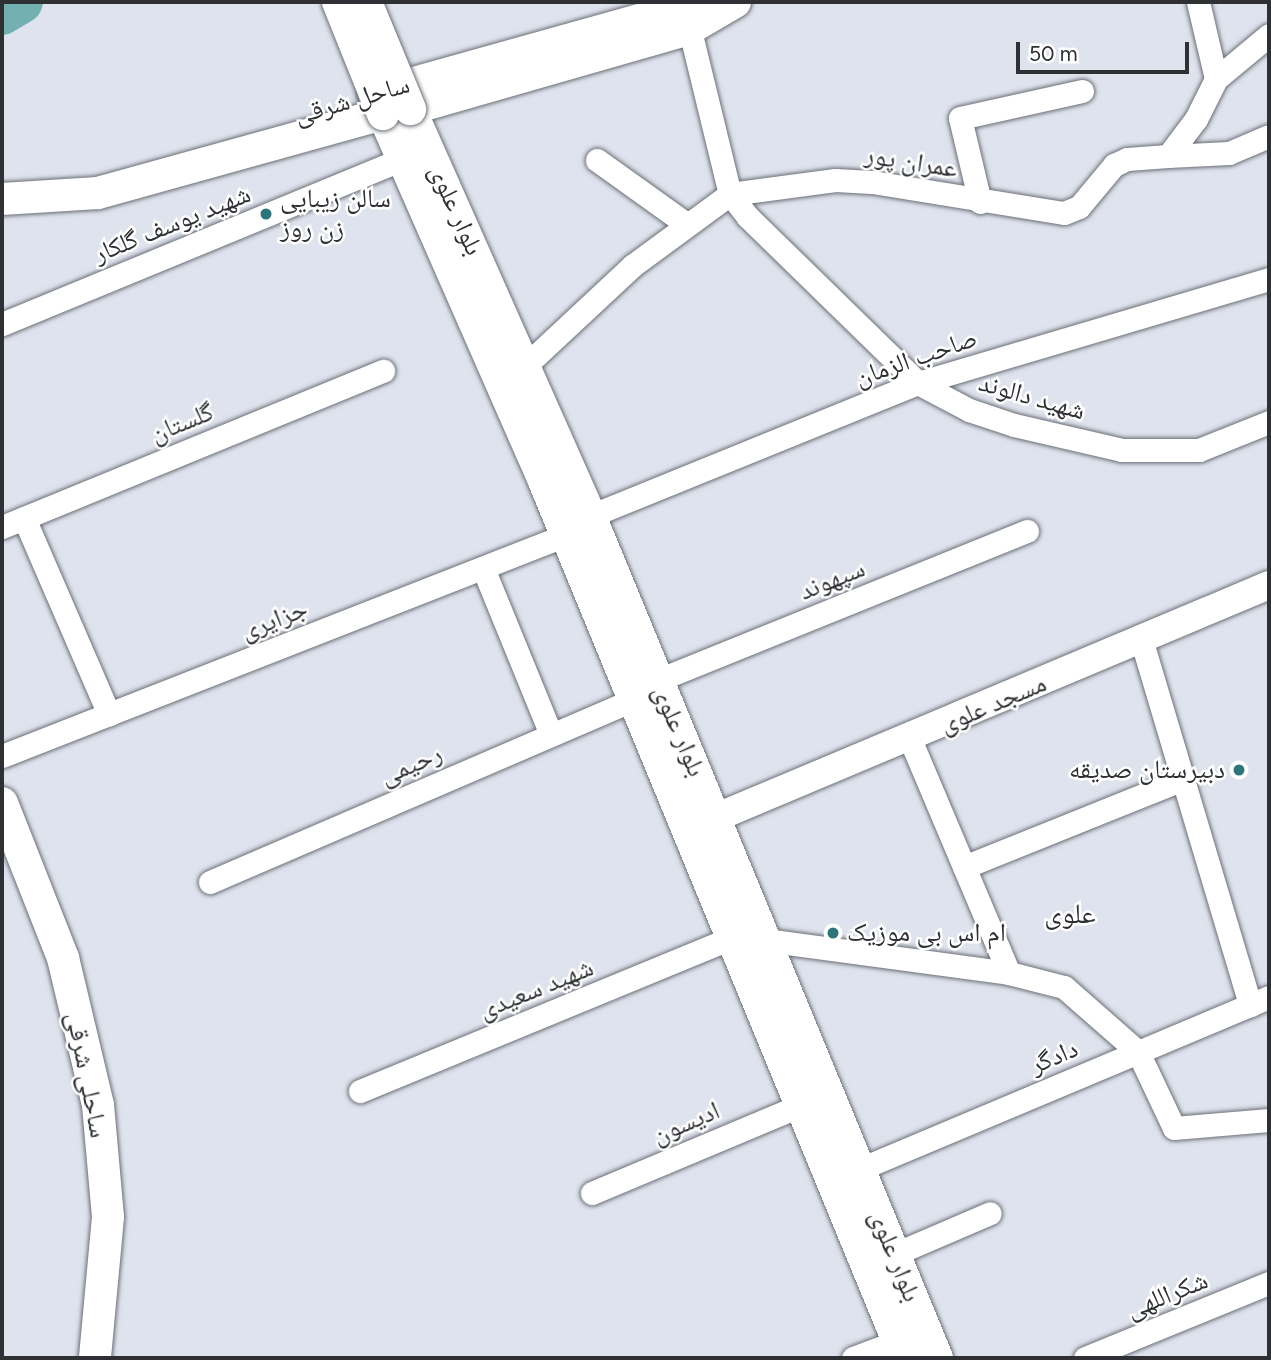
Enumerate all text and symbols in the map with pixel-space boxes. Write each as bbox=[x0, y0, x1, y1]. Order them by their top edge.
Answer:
scale bar bbox=[1019, 28, 1192, 72]
text: 50 m bbox=[1029, 41, 1078, 66]
street label: ساحل شرقی bbox=[291, 69, 413, 131]
street label: عمران پور bbox=[862, 139, 960, 185]
street label: بلوار علوی bbox=[422, 160, 490, 260]
street label: شهید یوسف گلکار bbox=[89, 178, 255, 270]
place label: سالن زیبایی زن روز bbox=[280, 183, 391, 244]
marker: سالن زیبایی زن روز bbox=[258, 206, 274, 222]
street label: صاحب الزمان bbox=[851, 323, 981, 393]
street label: شهید دالوند bbox=[975, 367, 1089, 427]
street label: گلستان bbox=[146, 396, 218, 450]
street label: سپهوند bbox=[795, 553, 869, 607]
street label: جزایری bbox=[236, 593, 312, 647]
street label: مسجد علوی bbox=[935, 668, 1051, 740]
street label: بلوار علوی bbox=[646, 681, 712, 781]
street label: رحیمی bbox=[375, 738, 447, 792]
place label: دبیرستان صدیقه bbox=[1069, 754, 1225, 786]
marker: دبیرستان صدیقه bbox=[1231, 762, 1247, 778]
district label: علوی bbox=[1044, 896, 1096, 930]
place label: ام اس بی موزیک bbox=[847, 917, 1006, 949]
marker: ام اس بی موزیک bbox=[825, 925, 841, 941]
street label: شهید سعیدی bbox=[474, 952, 598, 1026]
street label: ساحلی شرقی bbox=[60, 1010, 114, 1140]
street label: دادگر bbox=[1025, 1033, 1083, 1081]
street label: ادیسون bbox=[647, 1095, 725, 1151]
street label: بلوار علوی bbox=[863, 1206, 927, 1306]
street label: شکراللهی bbox=[1122, 1265, 1212, 1325]

